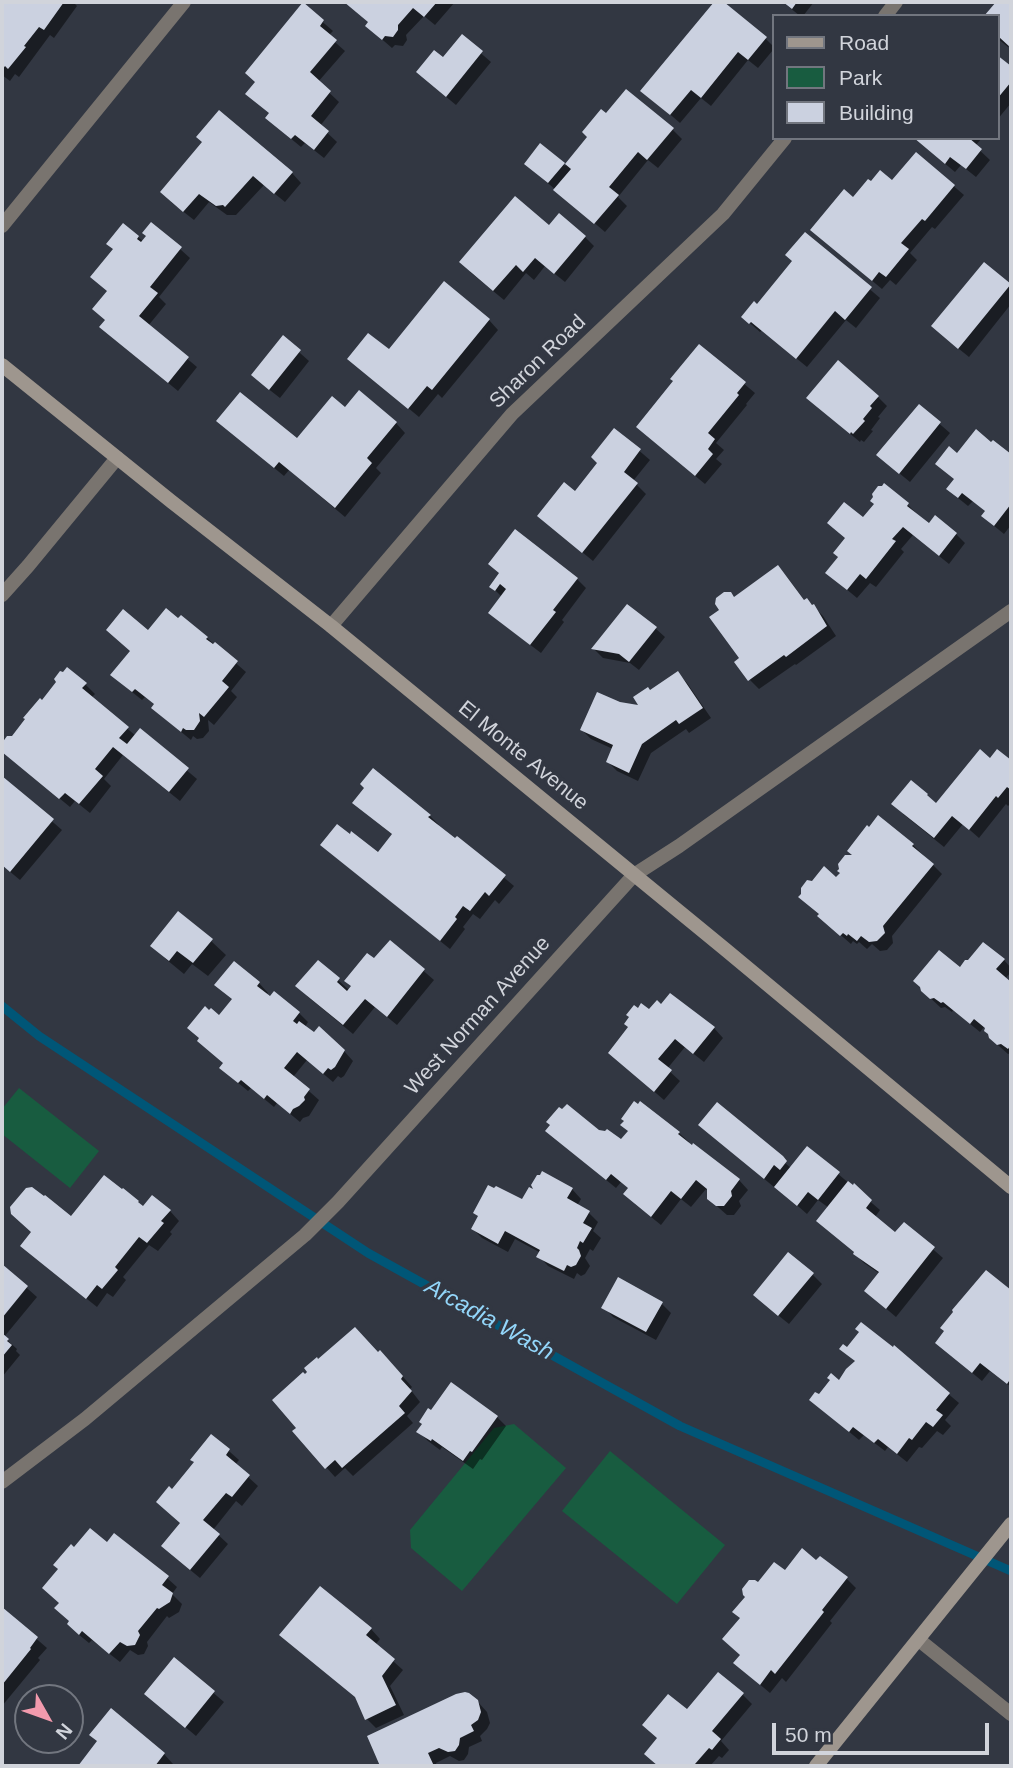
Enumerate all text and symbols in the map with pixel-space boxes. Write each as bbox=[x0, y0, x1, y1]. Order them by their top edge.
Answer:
legend bbox=[772, 14, 999, 140]
text: Road bbox=[839, 31, 889, 54]
text: Park bbox=[839, 66, 882, 89]
text: Building bbox=[839, 101, 914, 124]
street label: Sharon Road bbox=[485, 310, 591, 414]
street label: El Monte Avenue bbox=[453, 696, 593, 816]
street label: West Norman Avenue bbox=[400, 932, 556, 1100]
water label: Arcadia Wash bbox=[420, 1273, 558, 1367]
north arrow bbox=[14, 1684, 84, 1754]
scale bar bbox=[775, 1708, 992, 1752]
text: N bbox=[51, 1720, 76, 1744]
text: 50 m bbox=[785, 1723, 832, 1746]

